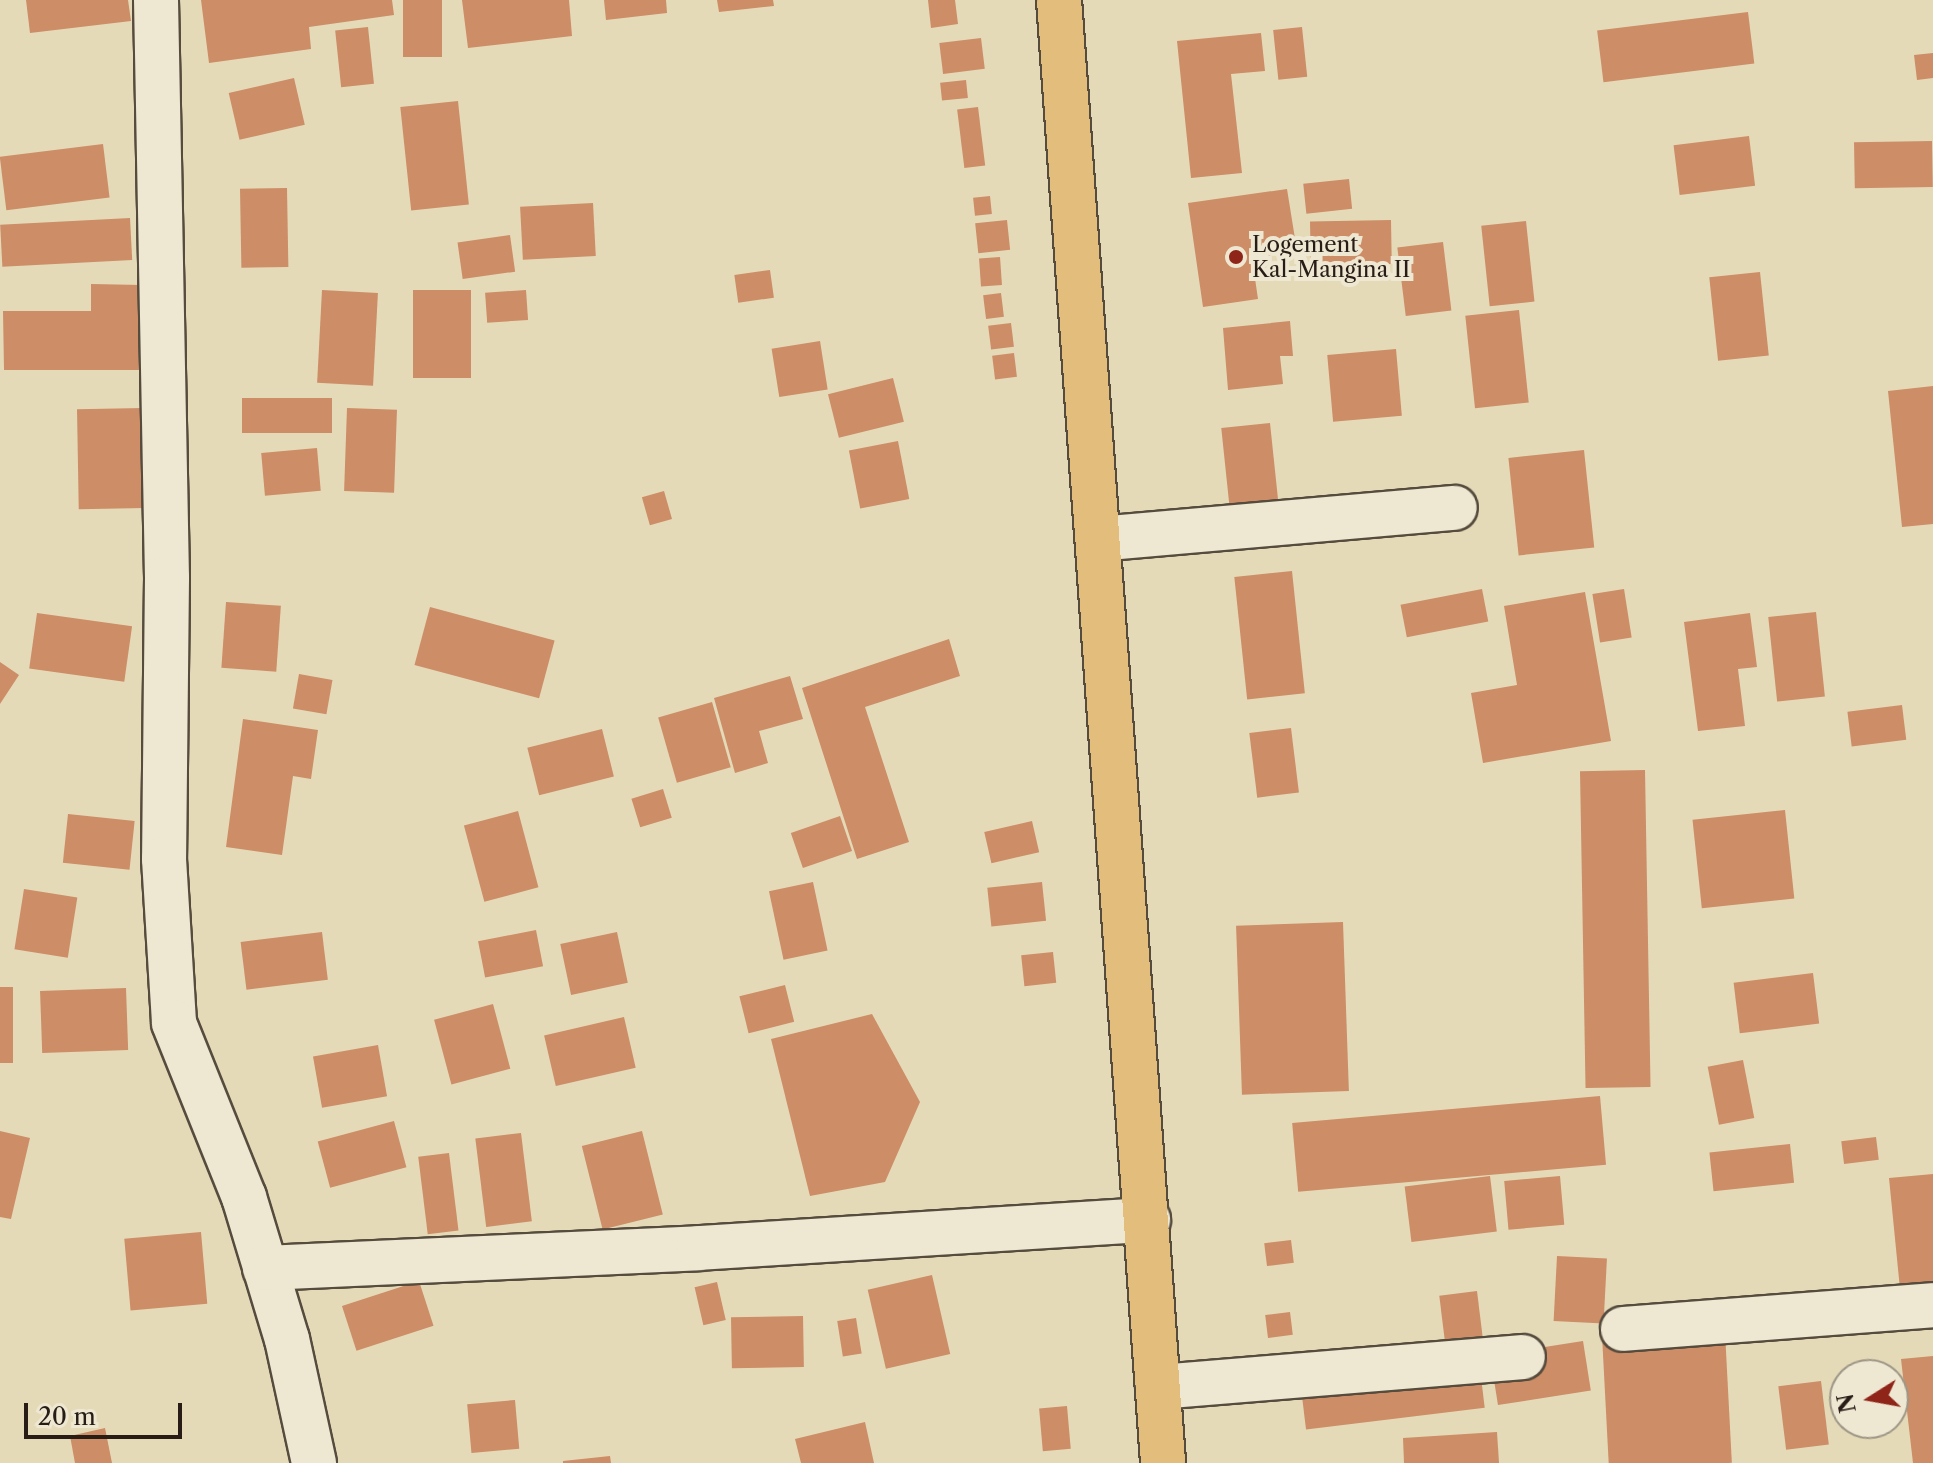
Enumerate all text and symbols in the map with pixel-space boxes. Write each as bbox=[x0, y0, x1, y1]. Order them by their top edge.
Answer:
place label: Logement Kal-Mangina II bbox=[1252, 231, 1411, 282]
marker: Logement Kal-Mangina II bbox=[1227, 248, 1245, 266]
north arrow bbox=[1829, 1359, 1909, 1439]
scale bar bbox=[28, 1387, 186, 1437]
text: N bbox=[1832, 1391, 1862, 1415]
text: 20 m bbox=[38, 1402, 96, 1431]

